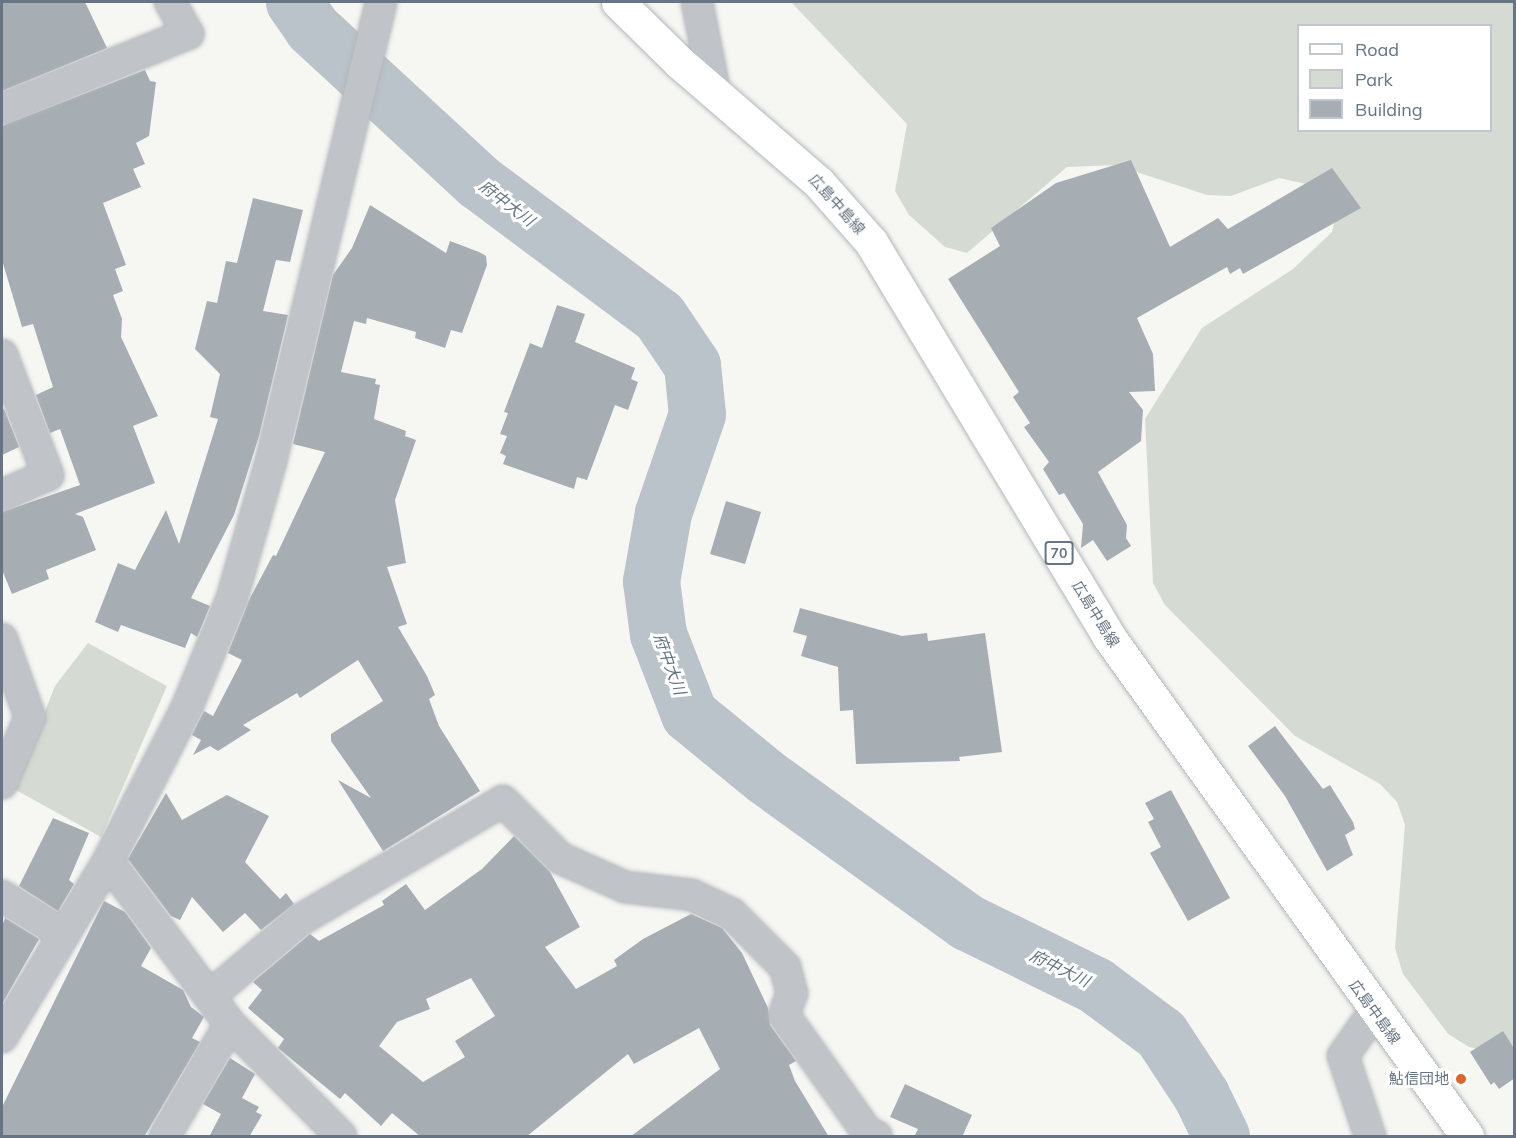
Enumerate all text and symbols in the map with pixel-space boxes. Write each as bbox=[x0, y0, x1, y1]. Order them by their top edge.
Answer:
legend bbox=[1297, 24, 1492, 132]
text: Road bbox=[1355, 38, 1399, 61]
text: Park bbox=[1355, 68, 1393, 91]
text: Building bbox=[1355, 98, 1423, 121]
street label: 広島中島線 bbox=[805, 170, 869, 238]
water label: 府中大川 bbox=[476, 176, 538, 230]
road number: 70 bbox=[1044, 542, 1074, 564]
street label: 広島中島線 bbox=[1068, 577, 1124, 651]
water label: 府中大川 bbox=[650, 631, 690, 697]
water label: 府中大川 bbox=[1027, 945, 1093, 991]
street label: 広島中島線 bbox=[1346, 976, 1404, 1048]
place label: 鮎信団地 bbox=[1389, 1070, 1449, 1088]
marker: 鮎信団地 bbox=[1454, 1072, 1468, 1086]

